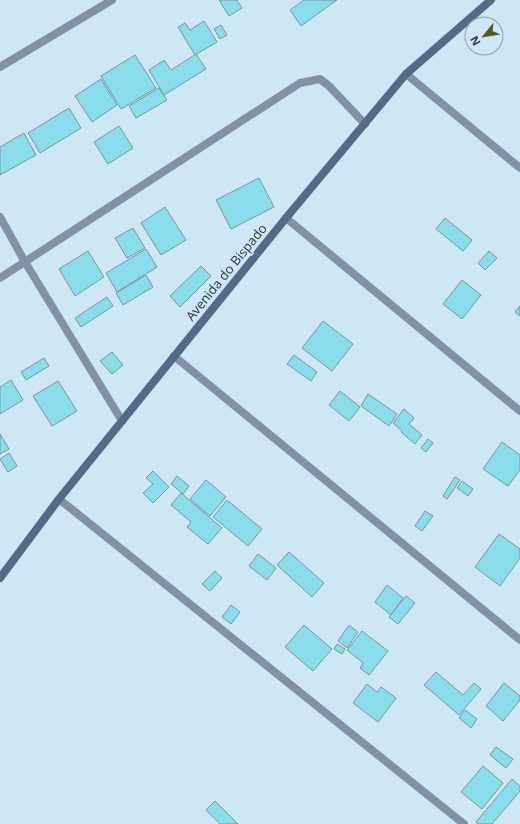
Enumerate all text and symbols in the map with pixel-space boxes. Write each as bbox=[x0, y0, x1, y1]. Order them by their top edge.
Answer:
north arrow bbox=[464, 16, 504, 56]
text: N bbox=[466, 34, 484, 49]
street label: Avenida do Bispado bbox=[181, 220, 271, 324]

